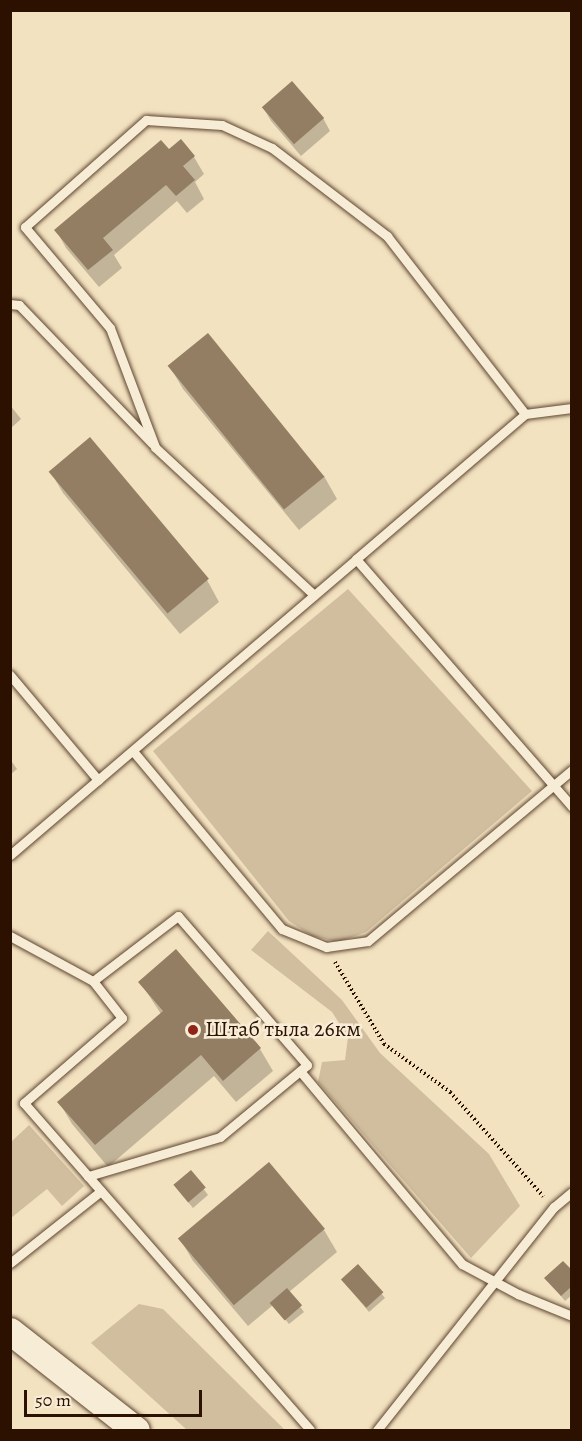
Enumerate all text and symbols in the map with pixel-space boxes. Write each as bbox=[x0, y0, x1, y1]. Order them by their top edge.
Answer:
place label: Штаб тыла 26км bbox=[205, 1017, 361, 1043]
marker: Штаб тыла 26км bbox=[186, 1023, 200, 1037]
scale bar bbox=[27, 1378, 206, 1416]
text: 50 m bbox=[35, 1388, 71, 1412]

